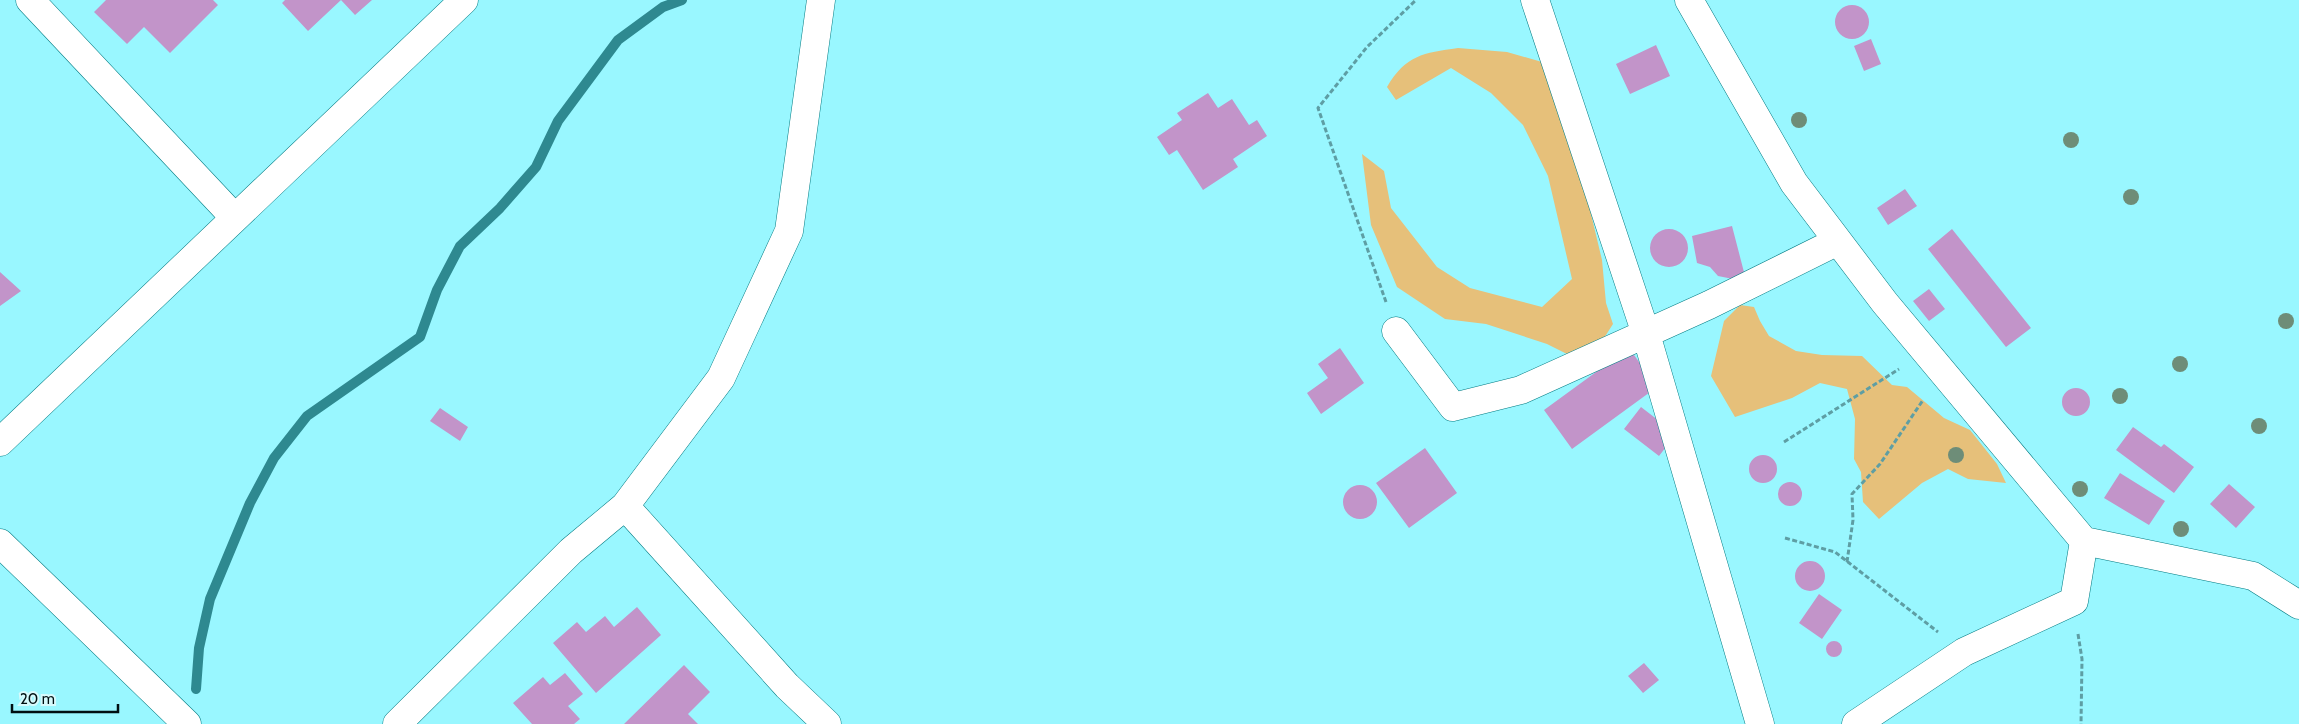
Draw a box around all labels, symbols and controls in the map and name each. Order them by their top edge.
scale bar [12,682,119,714]
text: 20 m [20,690,55,708]

